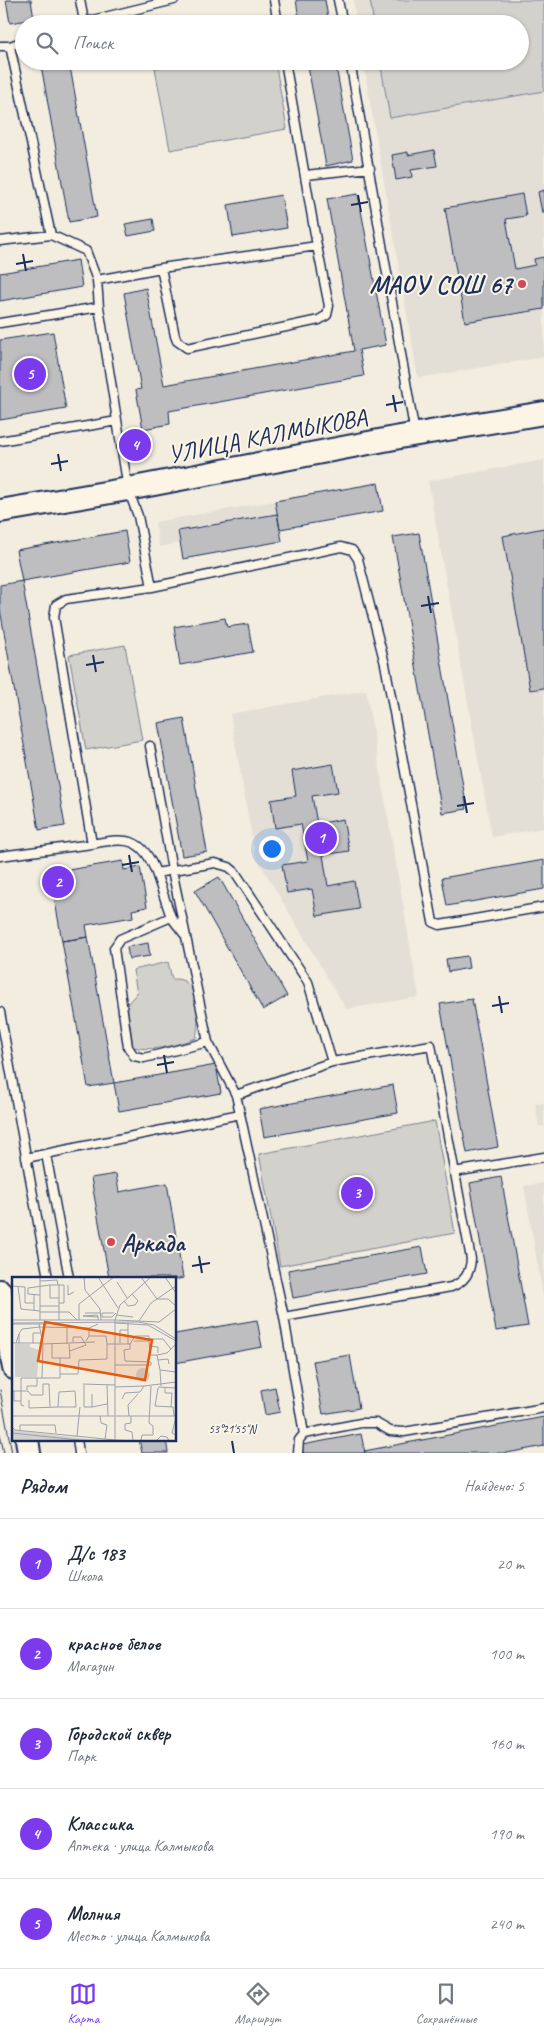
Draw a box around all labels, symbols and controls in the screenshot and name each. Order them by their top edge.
search box [15,15,529,70]
icon: search [33,29,61,57]
text: Поиск [73,31,113,55]
place label: МАОУ СОШ 67 [370,269,515,301]
marker: МАОУ СОШ 67 [516,278,528,290]
pin: 5 [14,355,46,393]
street label: УЛИЦА КАЛМЫКОВА [165,401,370,471]
pin: 4 [119,426,151,464]
pin: 1 [305,819,337,857]
your location [259,836,285,862]
pin: 2 [42,863,74,901]
pin: 3 [341,1174,373,1212]
place label: Аркада [121,1227,187,1259]
marker: Аркада [105,1236,117,1248]
inset map [12,1277,176,1440]
text: 53°21'55"N [208,1421,257,1437]
text: Рядом [20,1473,67,1499]
text: Найдено: 5 [464,1476,524,1496]
text: Д/с 183 [67,1542,125,1566]
text: 1 [32,1554,40,1574]
text: 20 m [497,1554,524,1574]
text: Школа [67,1566,102,1586]
text: красное белое [67,1632,160,1656]
text: 2 [32,1644,40,1664]
text: 100 m [490,1644,524,1664]
text: Магазин [67,1656,114,1676]
text: Городской сквер [67,1722,170,1746]
text: 3 [32,1734,40,1754]
text: 160 m [490,1734,524,1754]
text: Парк [67,1746,96,1766]
text: Классика [67,1812,133,1836]
text: 4 [32,1824,40,1844]
text: 190 m [490,1824,524,1844]
text: Аптека · улица Калмыкова [67,1836,213,1856]
text: Молния [67,1902,120,1926]
text: 5 [33,1914,39,1934]
text: 240 m [490,1914,524,1934]
text: Место · улица Калмыкова [67,1926,210,1946]
tab: Карта [67,1980,100,2027]
tab: Маршрут [234,1980,281,2027]
tab: Сохранённые [416,1980,476,2027]

